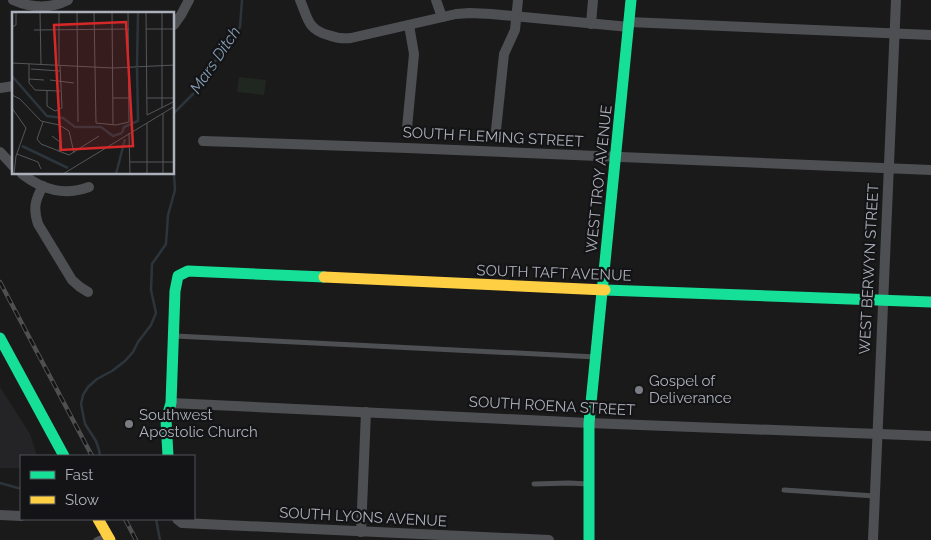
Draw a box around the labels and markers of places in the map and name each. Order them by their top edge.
place label: Gospel of Deliverance [649,372,732,407]
marker: Gospel of Deliverance [633,384,645,396]
place label: Southwest Apostolic Church [139,406,258,441]
marker: Southwest Apostolic Church [123,418,135,430]

